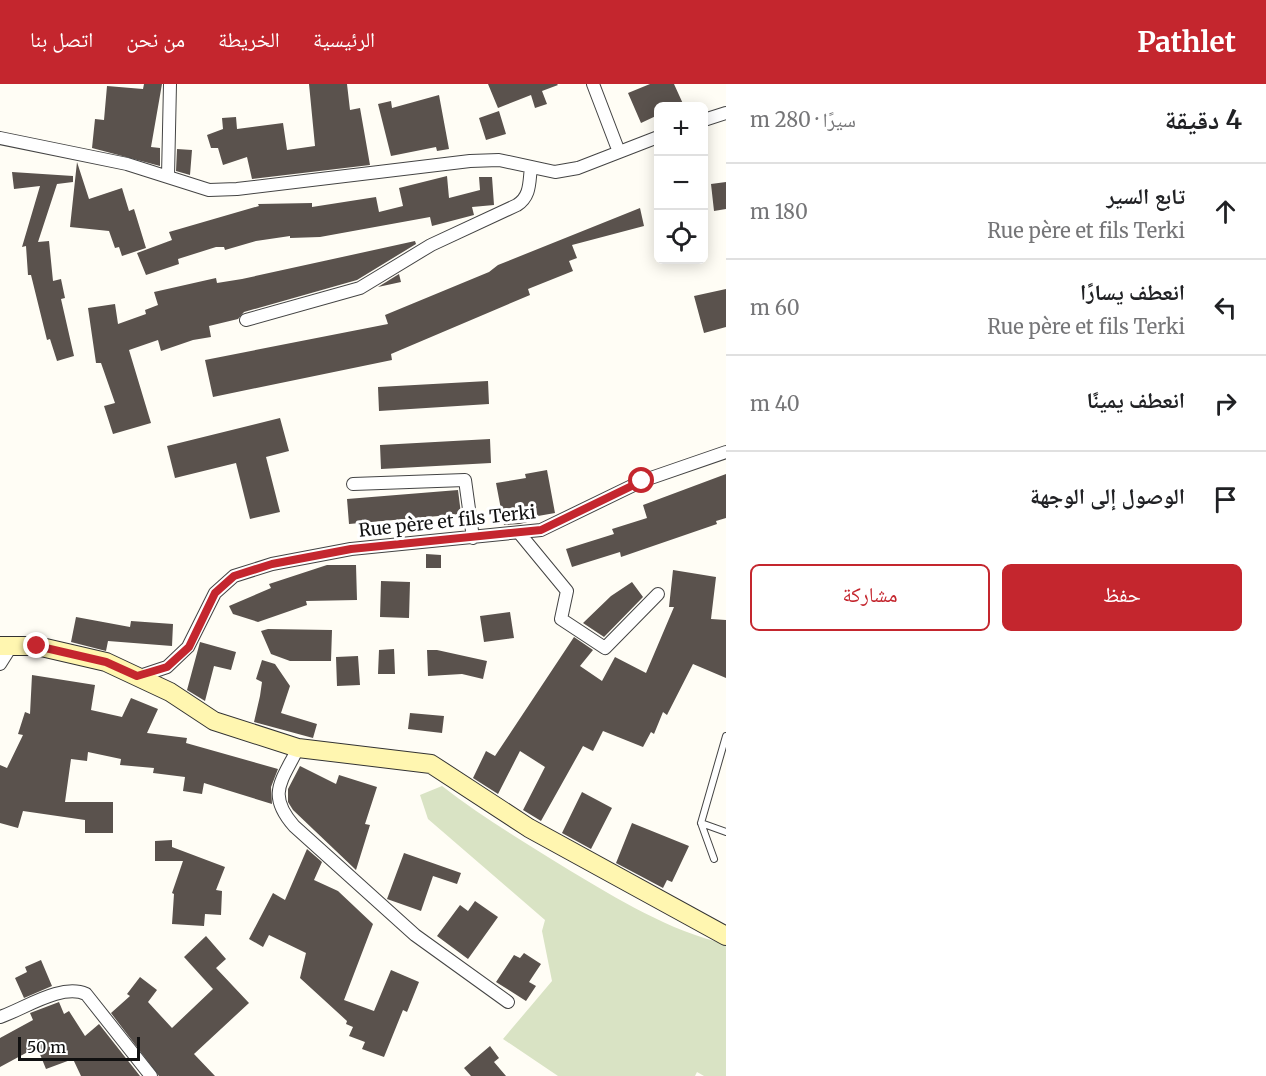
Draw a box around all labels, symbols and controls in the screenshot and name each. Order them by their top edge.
text: Pathlet [1137,24,1236,60]
text: اتصل بنا [30,26,93,53]
text: من نحن [126,26,185,53]
text: الخريطة [218,26,280,53]
text: الرئيسية [313,26,375,53]
map controls [654,102,708,264]
button: + [654,102,708,156]
text: 4 دقيقة [1165,103,1242,136]
text: سيرًا · 280 m [750,107,856,132]
button: − [654,156,708,210]
text: تابع السير [1106,182,1185,210]
icon: ahead [1209,195,1242,228]
text: 180 m [750,199,808,224]
button: locate [654,210,708,264]
text: Rue père et fils Terki [987,218,1185,243]
text: انعطف يسارًا [1080,278,1185,306]
icon: left [1209,291,1242,324]
text: 60 m [750,295,800,320]
text: Rue père et fils Terki [987,314,1185,339]
text: انعطف يمينًا [1086,386,1185,414]
icon: right [1209,387,1242,420]
text: 40 m [750,391,800,416]
route start [628,467,654,493]
text: الوصول إلى الوجهة [1030,482,1185,510]
icon: arrive [1209,483,1242,516]
street label: Rue père et fils Terki [357,500,537,542]
button: مشاركة [750,564,990,631]
button: حفظ [1002,564,1242,631]
route end [23,632,49,658]
scale bar [18,1034,140,1062]
text: 50 m [27,1037,66,1057]

